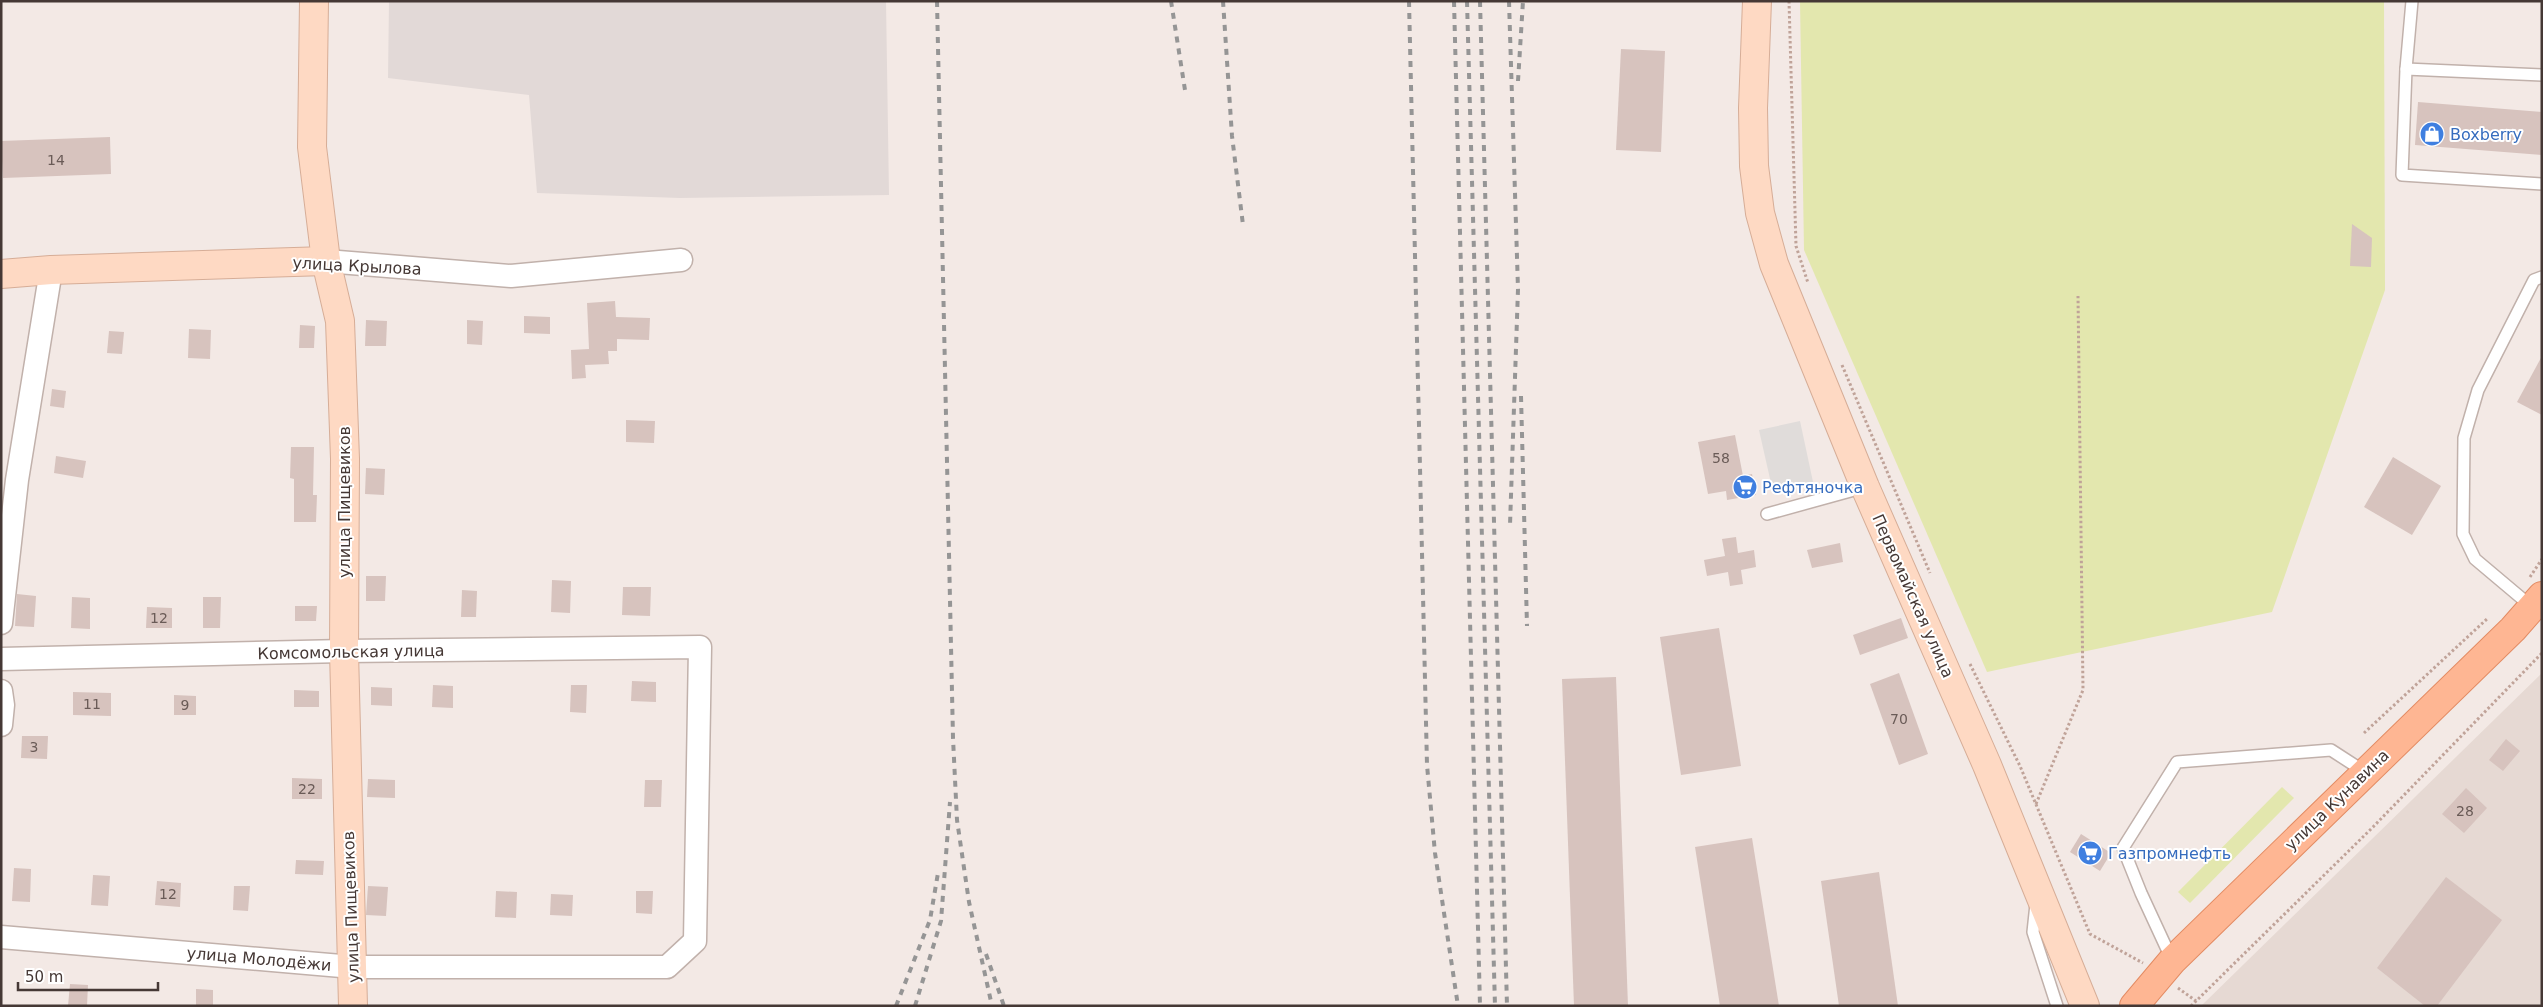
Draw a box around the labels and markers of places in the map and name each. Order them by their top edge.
shop icon: Boxberry [2419,121,2445,147]
place label: Boxberry [2450,125,2522,144]
supermarket icon: Рефтяночка [1732,474,1758,500]
place label: Рефтяночка [1762,478,1863,497]
supermarket icon: Газпромнефть [2077,840,2103,866]
place label: Газпромнефть [2108,844,2231,863]

